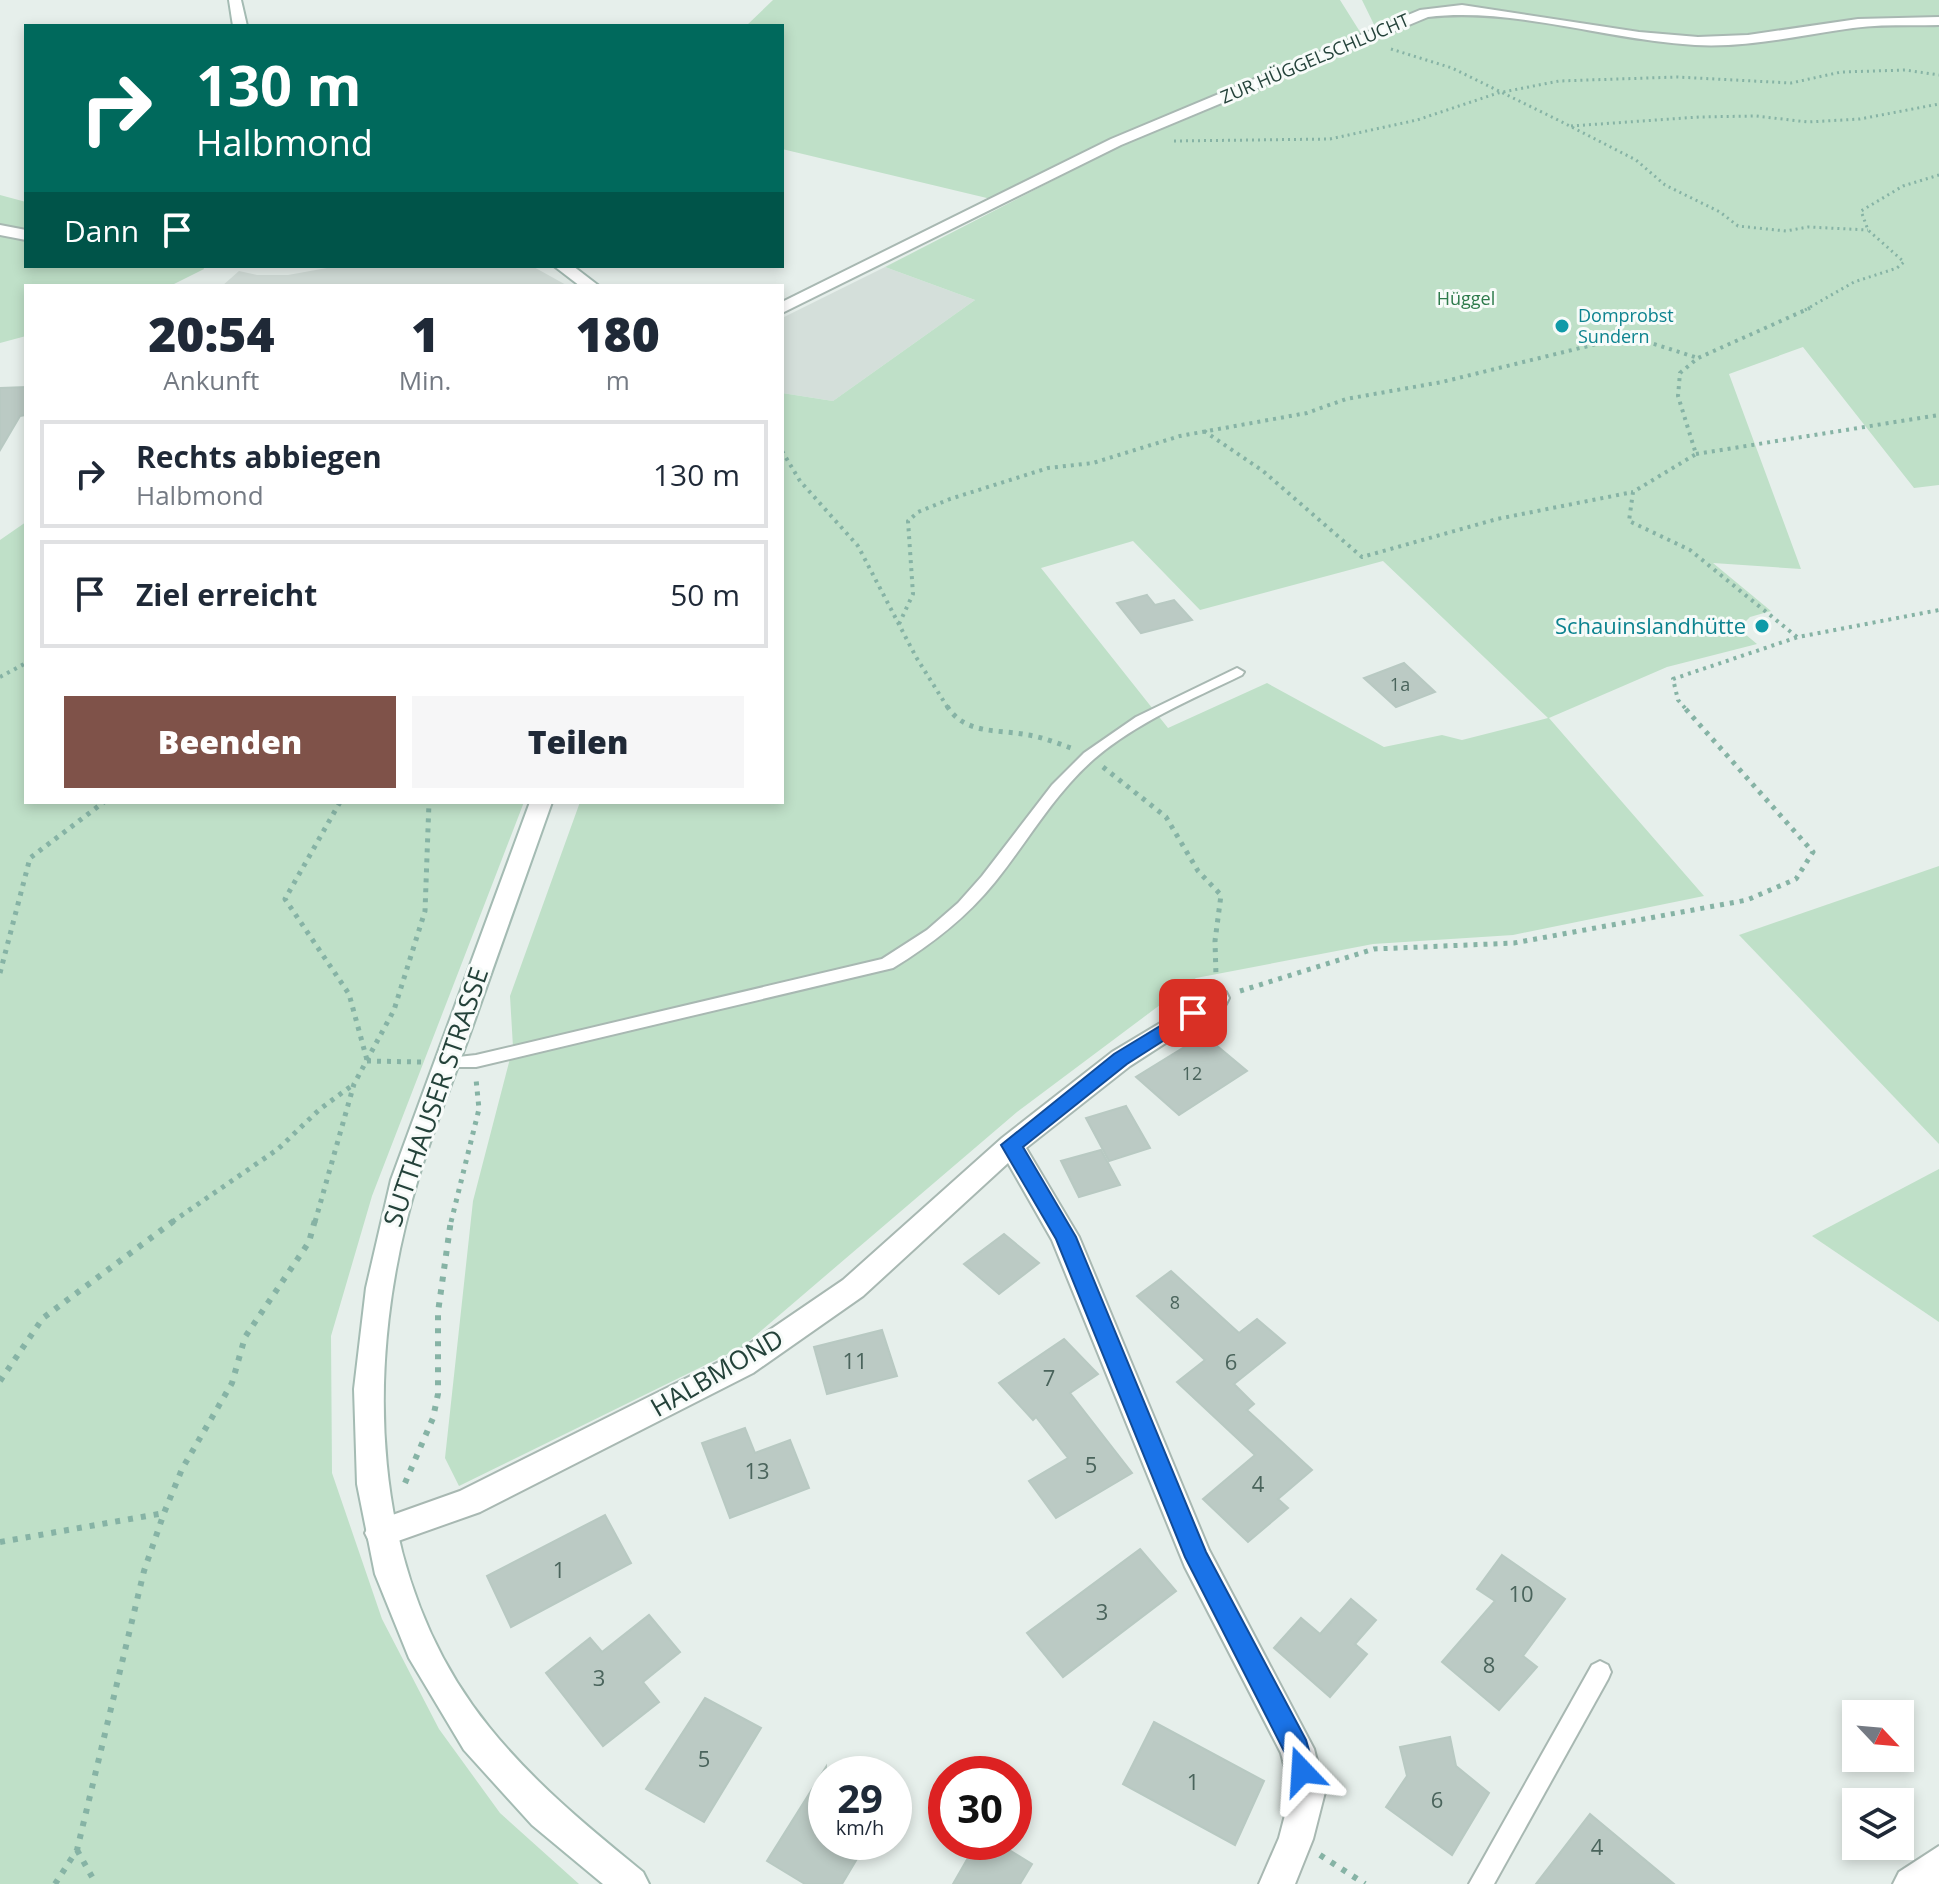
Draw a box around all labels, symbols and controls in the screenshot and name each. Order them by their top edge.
street label: ZUR HÜGGELSCHLUCHT [1217,7,1413,109]
text: 130 m [196,46,362,122]
icon: right [64,56,168,160]
text: Halbmond [196,118,373,167]
icon: arrive [155,208,199,252]
text: Dann [64,210,139,251]
park label: Hüggel [1437,286,1495,310]
text: 20:54 [148,301,275,366]
text: 1 [411,301,439,366]
text: 180 [575,301,660,366]
place label: Domprobst Sundern [1578,303,1674,348]
marker: Domprobst Sundern [1553,317,1571,335]
text: Ankunft [163,362,259,398]
text: Min. [399,362,451,398]
text: m [606,362,630,398]
text: Rechts abbiegen [136,436,382,477]
icon: right [68,452,112,496]
text: 130 m [653,454,740,495]
text: Halbmond [136,477,264,513]
icon: arrive [68,572,112,616]
text: Ziel erreicht [136,574,317,615]
text: 50 m [670,574,740,615]
place label: Schauinslandhütte [1555,610,1746,640]
marker: Schauinslandhütte [1753,617,1771,635]
house number: 1a [1390,672,1410,696]
button: Beenden [64,696,396,788]
button: Teilen [412,696,744,788]
street label: SUTTHAUSER STRASSE [374,962,496,1231]
pin [1159,979,1227,1047]
icon: arrive [1171,991,1215,1035]
house number: 12 [1182,1061,1202,1085]
house number: 8 [1170,1290,1180,1314]
street label: HALBMOND [643,1320,790,1425]
house number: 11 [842,1345,868,1375]
house number: 6 [1225,1346,1237,1376]
house number: 7 [1043,1362,1055,1392]
house number: 5 [1085,1449,1097,1479]
house number: 13 [744,1455,770,1485]
house number: 4 [1252,1468,1265,1498]
house number: 1 [553,1554,565,1584]
house number: 10 [1508,1578,1534,1608]
house number: 3 [1096,1596,1108,1626]
house number: 8 [1483,1649,1495,1679]
house number: 3 [593,1662,605,1692]
north arrow [1842,1700,1914,1772]
map controls [1842,1700,1914,1860]
position arrow [1260,1729,1344,1813]
house number: 5 [698,1743,710,1773]
speed limit sign: 30 [928,1756,1032,1860]
house number: 1 [1187,1766,1199,1796]
text: 29 [837,1770,883,1825]
house number: 6 [1431,1784,1443,1814]
button: layers [1842,1788,1914,1860]
text: km/h [836,1814,884,1841]
house number: 4 [1591,1831,1604,1861]

